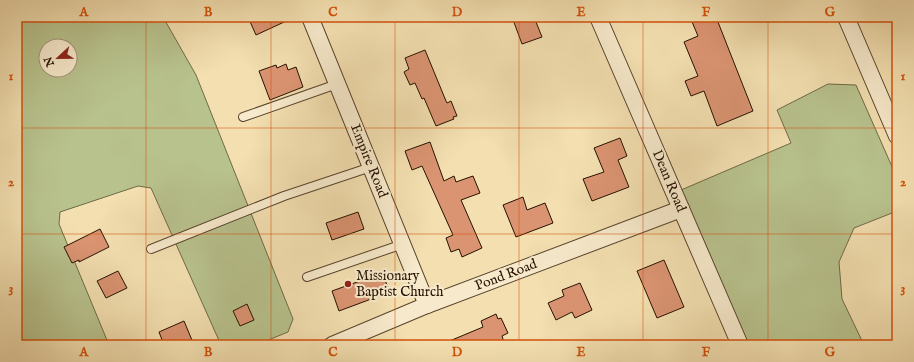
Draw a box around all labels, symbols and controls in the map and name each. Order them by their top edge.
text: A [79,4,90,21]
text: B [204,4,213,21]
text: C [328,4,338,21]
text: D [452,4,463,21]
text: E [576,4,586,21]
text: F [702,4,711,21]
text: G [825,4,836,21]
north arrow [38,38,78,78]
text: N [41,54,58,69]
text: 1 [9,68,14,85]
text: 1 [901,68,906,85]
street label: Empire Road [346,121,392,201]
street label: Dean Road [648,147,690,215]
text: 2 [8,174,14,191]
text: 2 [900,174,906,191]
street label: Pond Road [472,255,540,295]
place label: Missionary Baptist Church [356,267,444,301]
marker: Missionary Baptist Church [343,279,353,289]
text: 3 [9,280,14,297]
text: 3 [901,280,906,297]
text: A [79,344,90,361]
text: B [204,344,213,361]
text: C [328,344,338,361]
text: D [452,344,463,361]
text: E [576,344,586,361]
text: F [702,344,711,361]
text: G [825,344,836,361]

